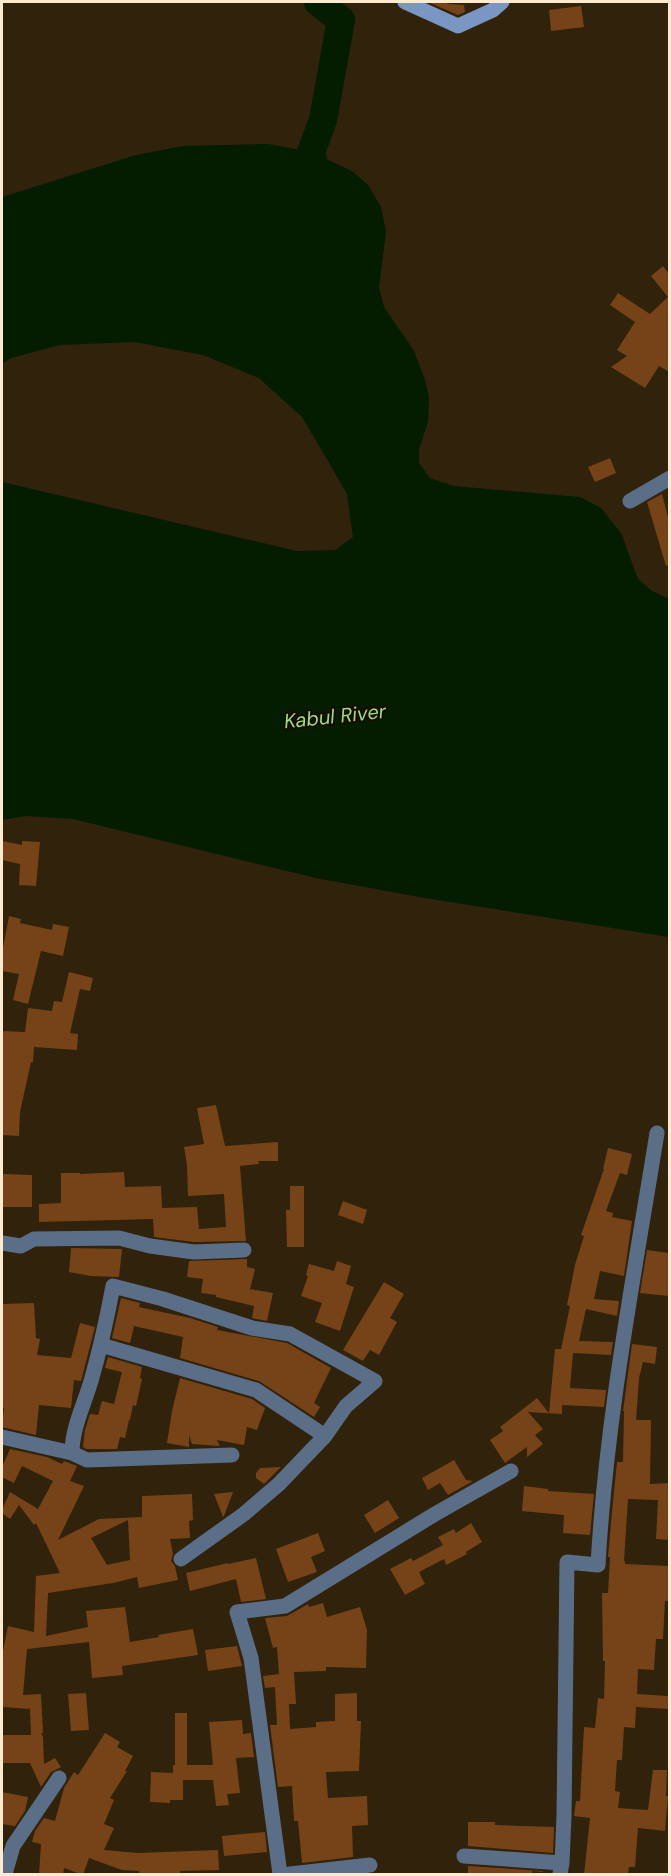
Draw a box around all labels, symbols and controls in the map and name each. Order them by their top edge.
water label: Kabul River [283,698,388,734]

